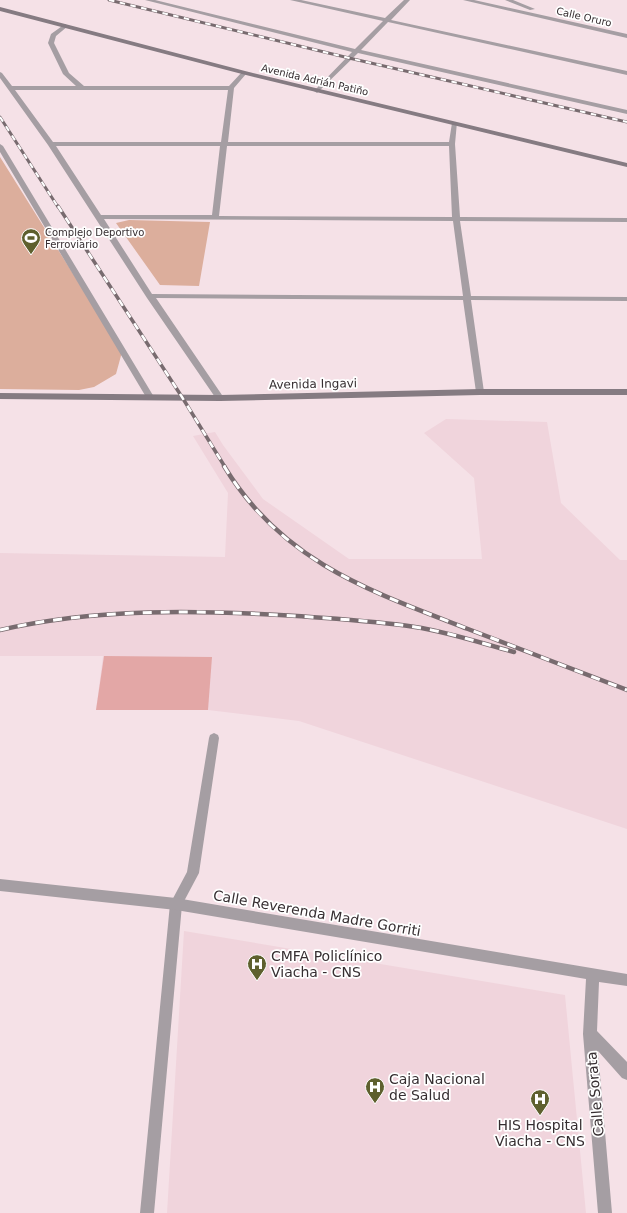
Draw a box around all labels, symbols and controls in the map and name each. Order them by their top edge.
street label: Calle Oruro [555,5,613,29]
street label: Avenida Adrián Patiño [260,62,370,98]
sports icon: Complejo Deportivo Ferroviario [20,227,42,255]
place label: Complejo Deportivo Ferroviario [45,227,144,250]
street label: Avenida Ingavi [269,376,357,392]
street label: Calle Reverenda Madre Gorriti [212,887,422,939]
place label: CMFA Policlínico Viacha - CNS [271,948,382,980]
hospital icon: CMFA Policlínico Viacha - CNS [246,953,268,981]
street label: Calle Sorata [583,1051,607,1137]
place label: Caja Nacional de Salud [389,1071,485,1103]
hospital icon: Caja Nacional de Salud [364,1076,386,1104]
hospital icon: HIS Hospital Viacha - CNS [529,1088,551,1116]
place label: HIS Hospital Viacha - CNS [495,1117,585,1149]

